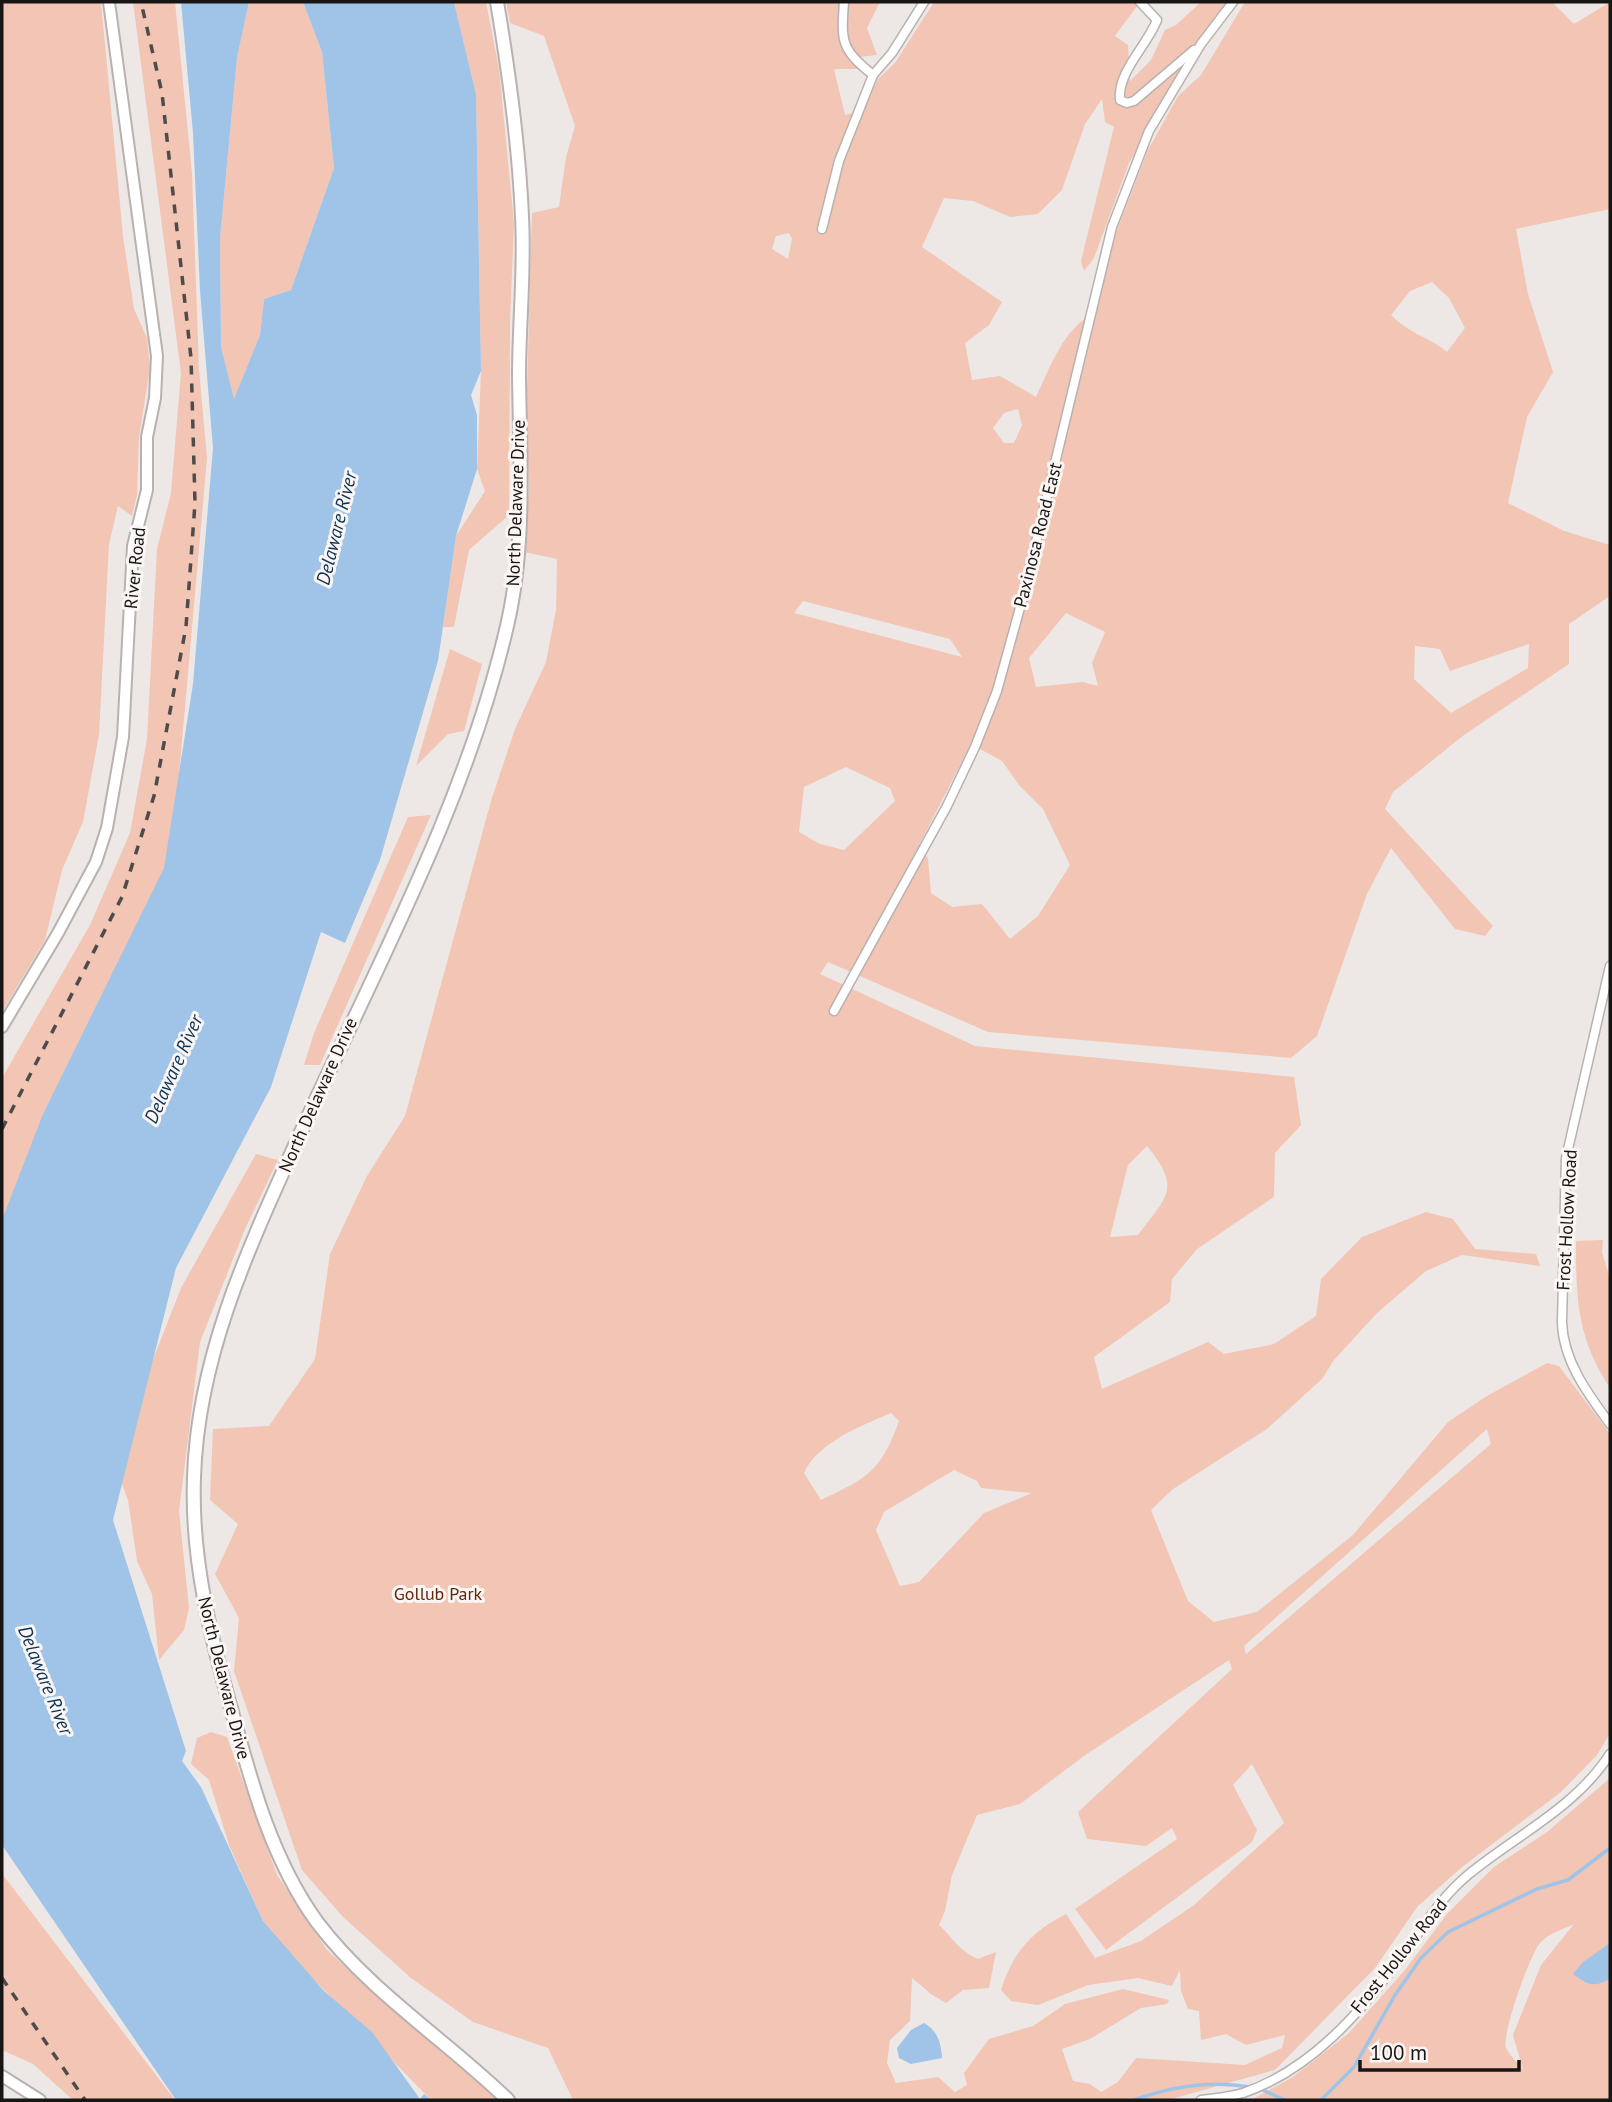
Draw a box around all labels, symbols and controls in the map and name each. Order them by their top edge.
street label: North Delaware Drive [501,419,530,587]
street label: Paxinosa Road East [1008,460,1067,610]
water label: Delaware River [310,467,362,587]
street label: River Road [119,526,150,610]
water label: Delaware River [138,1010,208,1127]
street label: North Delaware Drive [273,1014,362,1176]
street label: Frost Hollow Road [1551,1149,1582,1291]
park label: Gollub Park [394,1582,483,1605]
street label: North Delaware Drive [193,1594,256,1762]
water label: Delaware River [13,1622,80,1740]
street label: Frost Hollow Road [1345,1894,1452,2018]
scale bar [1360,2028,1519,2072]
text: 100 m [1370,2039,1427,2066]

